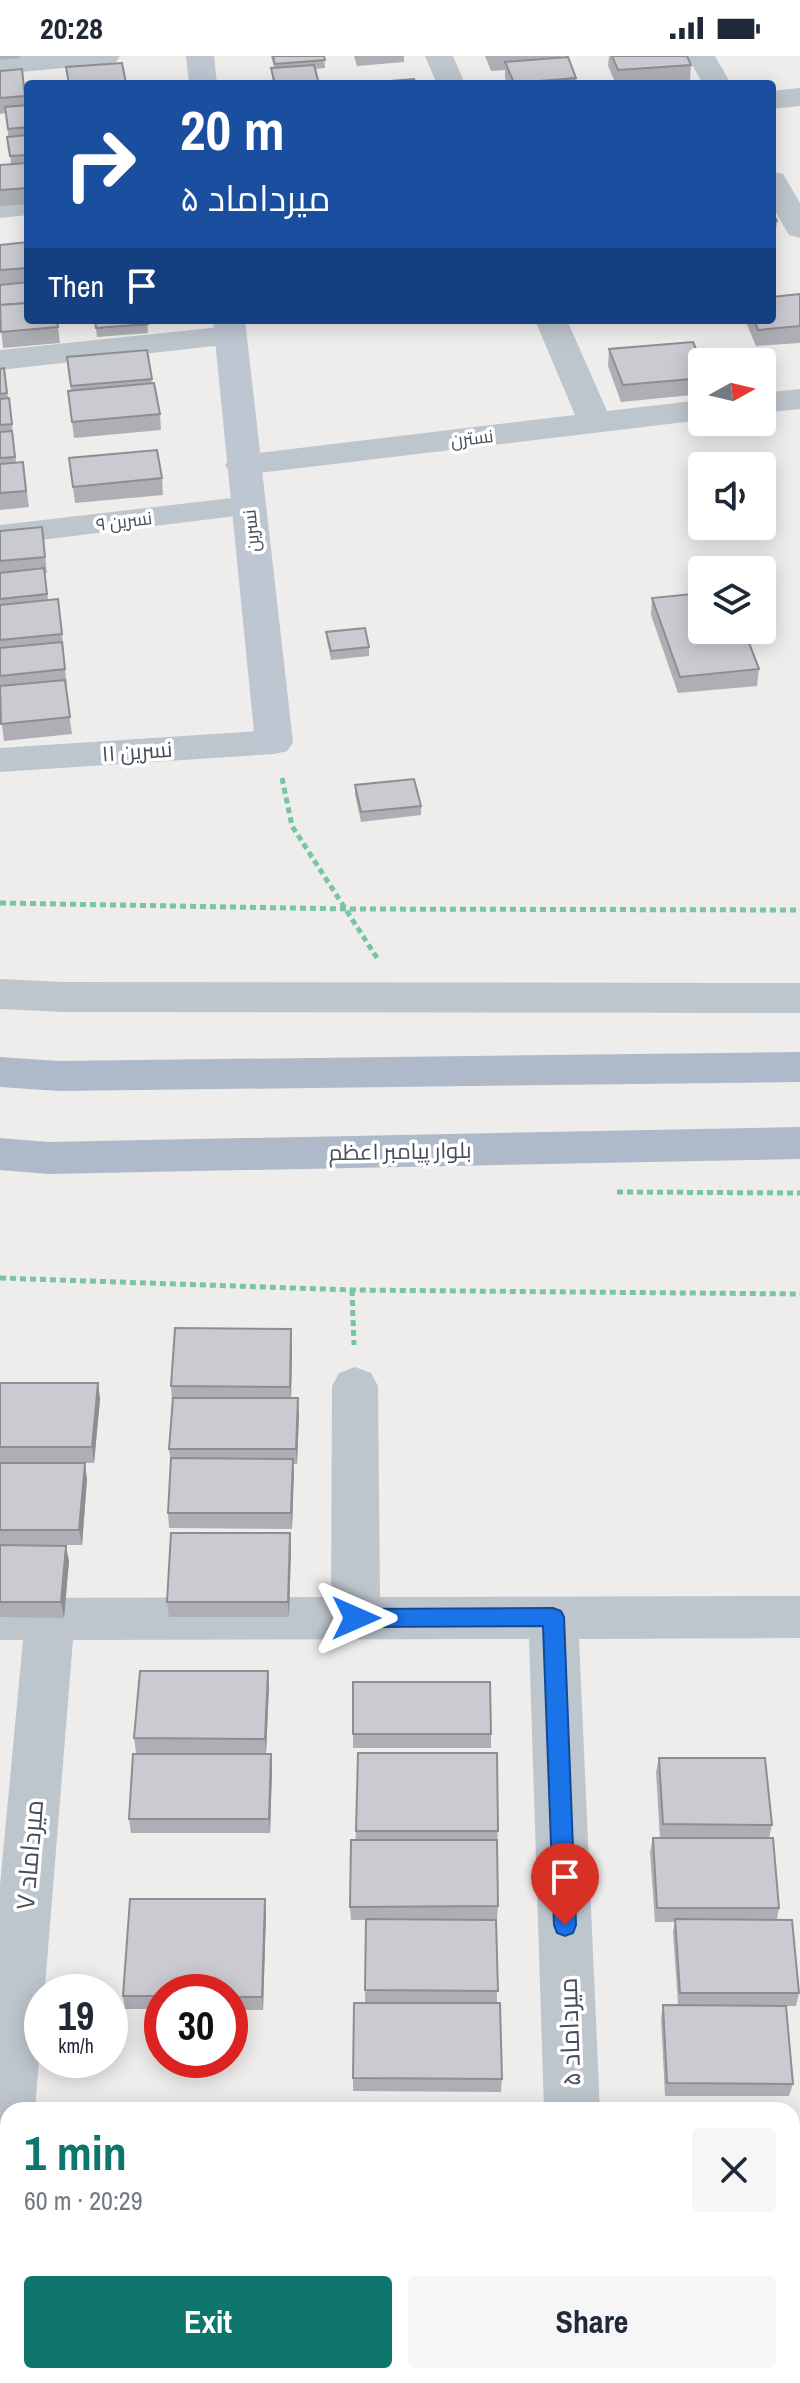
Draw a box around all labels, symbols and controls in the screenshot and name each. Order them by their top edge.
text: 20:28 [40,8,103,48]
text: 20 m [180,92,285,167]
icon: right [48,112,152,216]
text: میرداماد ۵ [180,174,331,222]
icon: arrive [120,264,164,308]
text: Then [48,266,104,306]
north arrow [688,348,776,436]
map controls [688,348,776,644]
street label: نسترن [449,423,495,453]
button: sound [688,452,776,540]
street label: نسرین ۹ [95,505,153,537]
street label: نسرین [236,508,266,554]
button: layers [688,556,776,644]
street label: نسرین ۱۱ [101,734,173,768]
street label: بلوار پیامبر اعظم [328,1135,472,1168]
position arrow [314,1576,398,1660]
street label: میرداماد ۷ [7,1798,51,1912]
pin [531,1843,599,1925]
icon: arrive [543,1855,587,1899]
speed limit sign: 30 [144,1974,248,2078]
street label: میرداماد ۵ [550,1977,588,2087]
text: 19 [58,1989,94,2042]
text: km/h [58,2032,94,2059]
text: 1 min [24,2120,127,2185]
button: close [692,2128,776,2212]
text: 60 m · 20:29 [24,2183,143,2218]
button: Exit [24,2276,392,2368]
button: Share [408,2276,776,2368]

